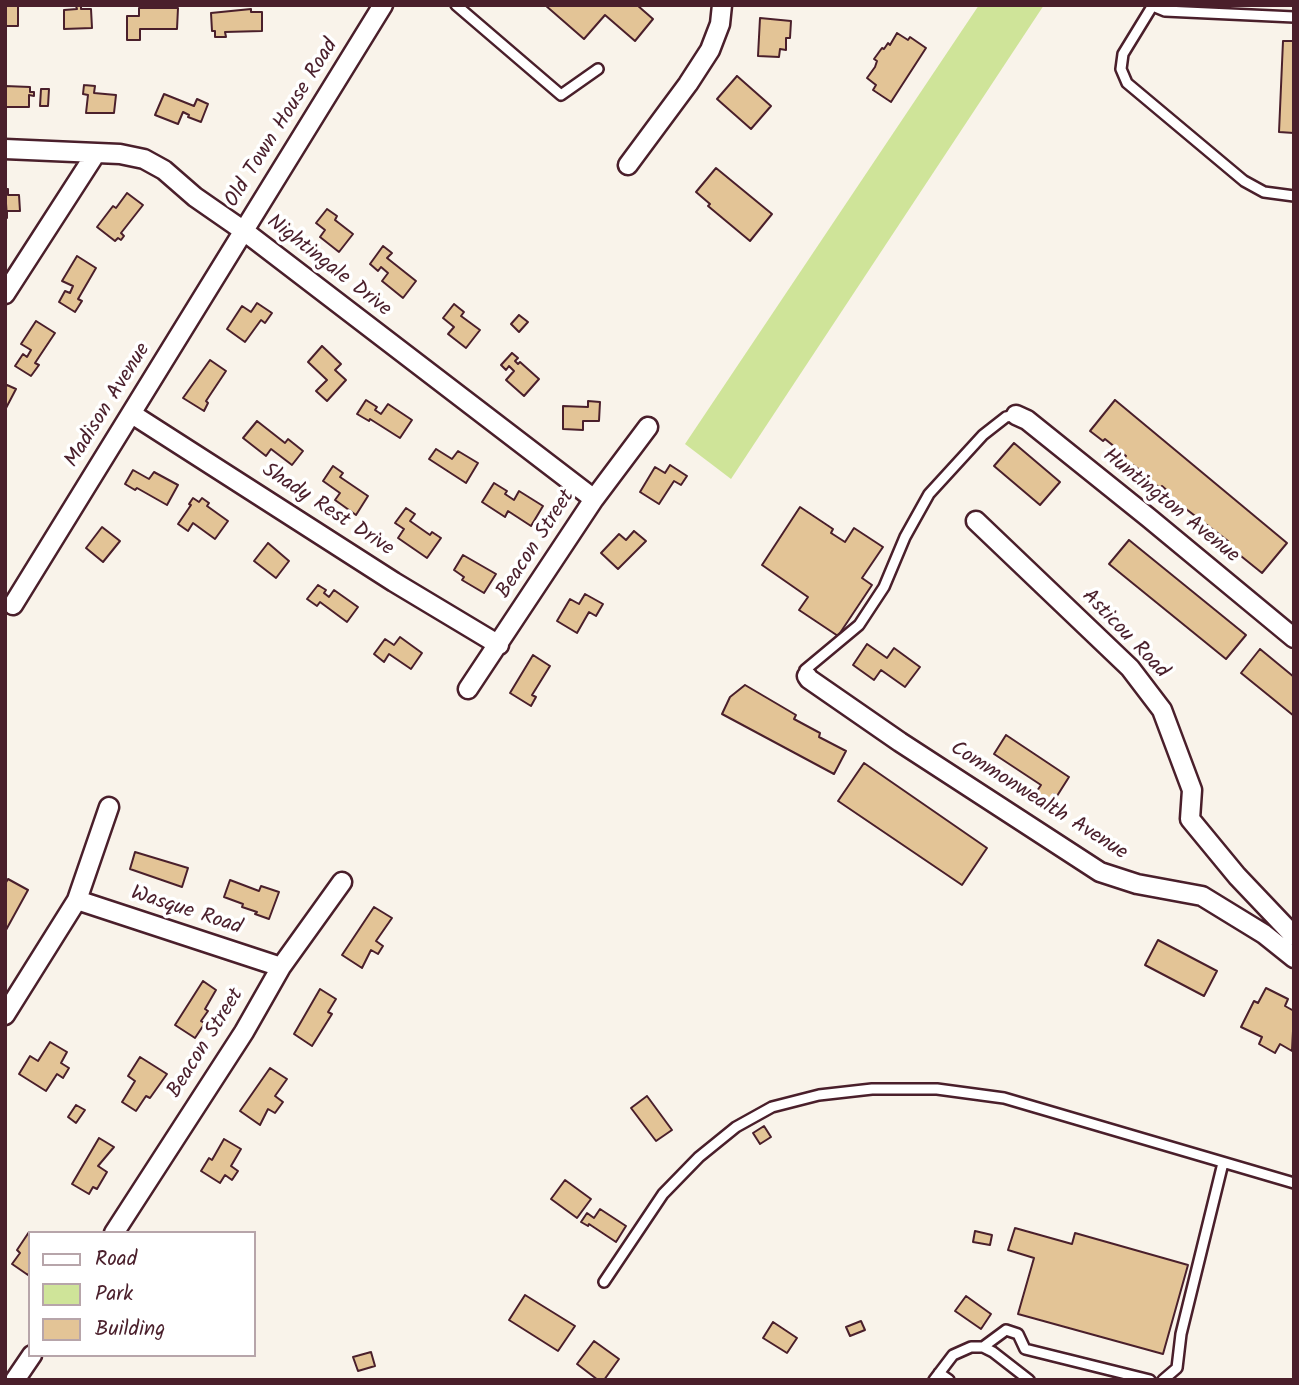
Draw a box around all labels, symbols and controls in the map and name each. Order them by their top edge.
street label: Old Town House Road [221,35,345,213]
street label: Nightingale Drive [261,210,395,324]
street label: Madison Avenue [61,339,157,473]
street label: Huntington Avenue [1097,444,1243,570]
street label: Shady Rest Drive [256,459,398,563]
street label: Beacon Street [493,486,581,604]
street label: Asticou Road [1075,585,1173,685]
street label: Commonwealth Avenue [945,737,1131,867]
street label: Wasque Road [127,882,245,942]
street label: Beacon Street [163,985,251,1103]
legend [28,1231,256,1357]
text: Road [95,1243,137,1276]
text: Park [95,1278,133,1311]
text: Building [95,1313,165,1346]

